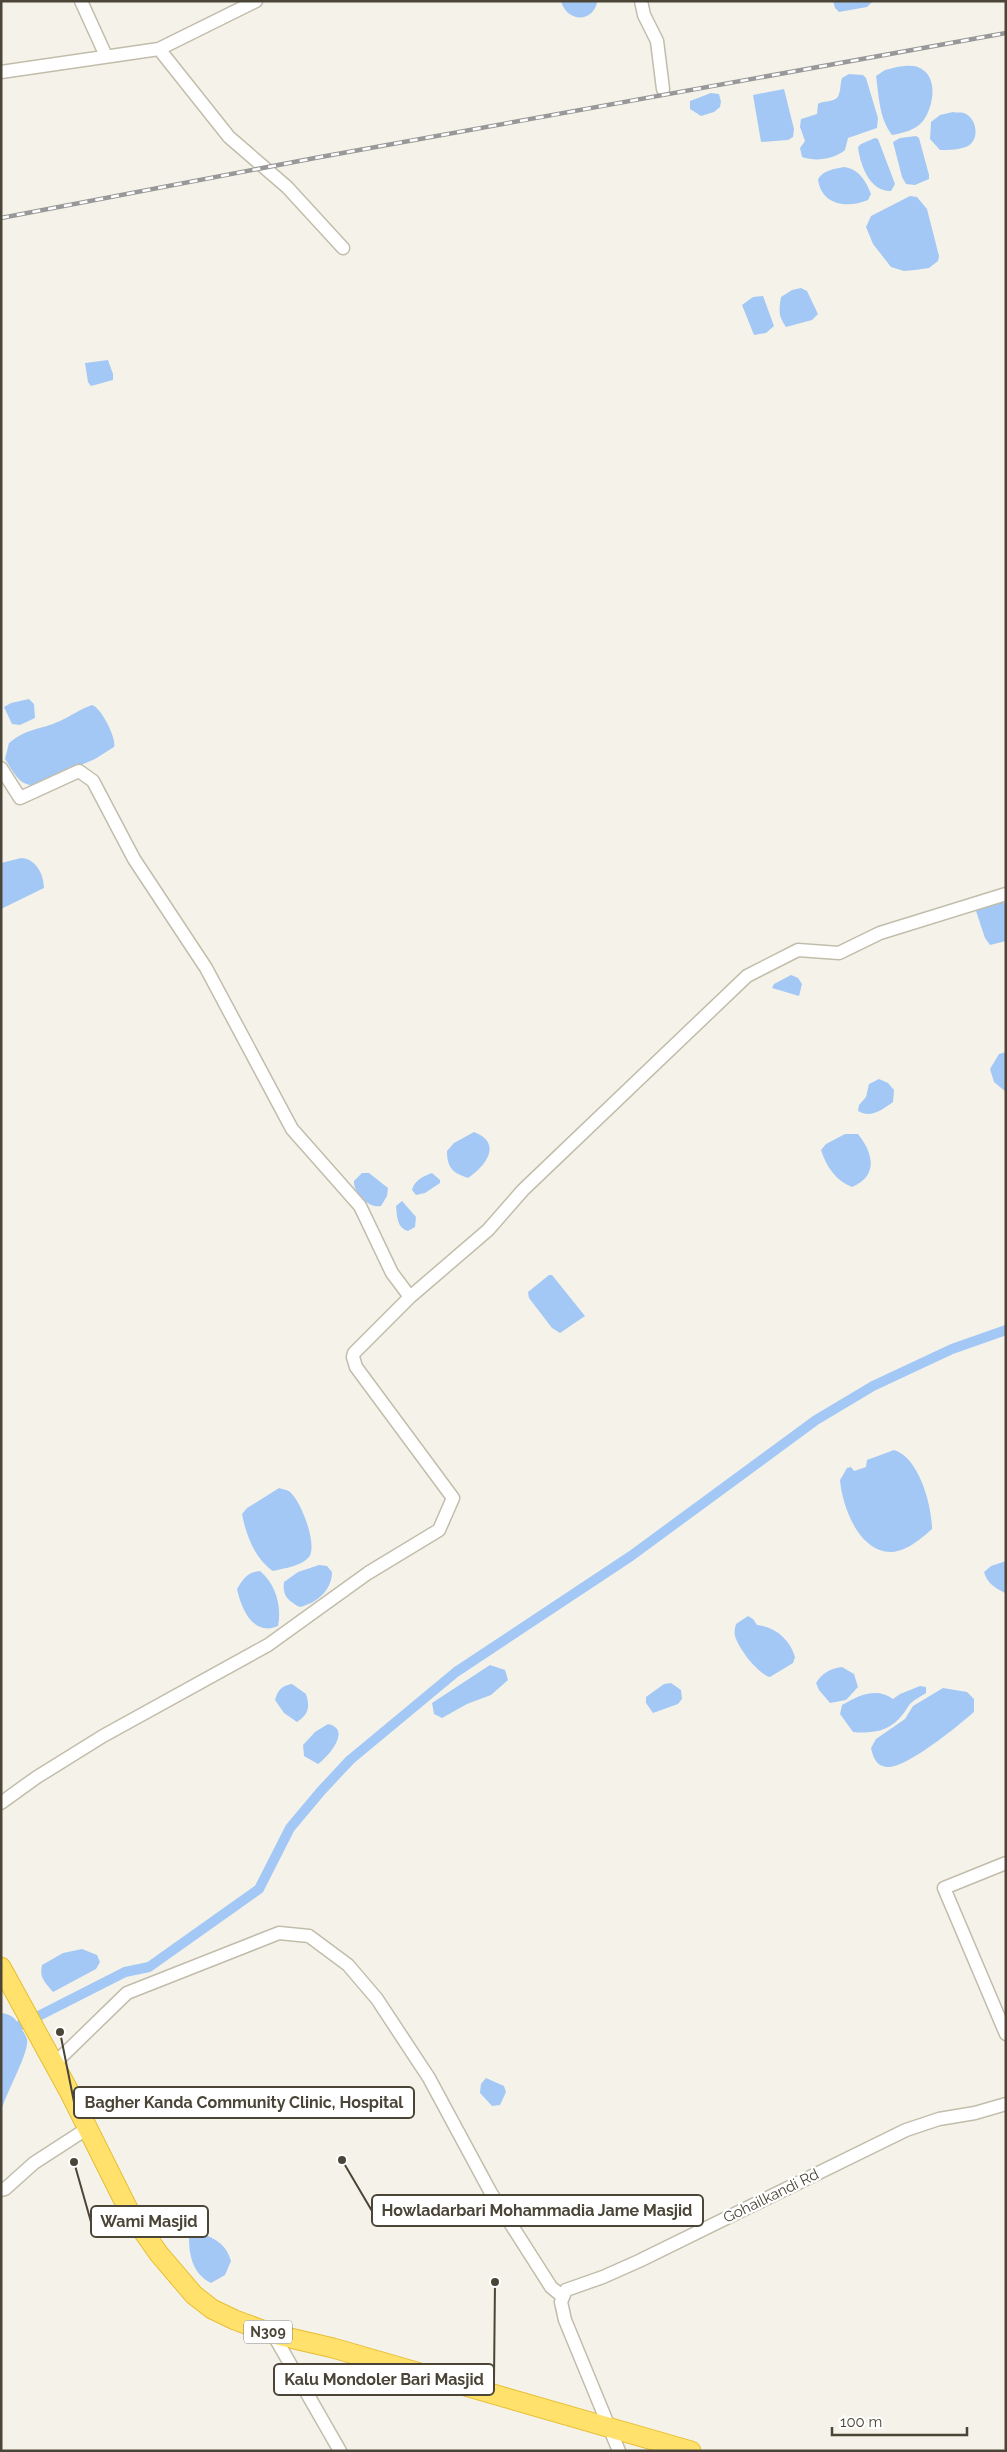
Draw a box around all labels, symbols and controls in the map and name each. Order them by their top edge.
callout: Bagher Kanda Community Clinic, Hospital [74,2087,414,2118]
text: Bagher Kanda Community Clinic, Hospital [85,2093,404,2112]
street label: Gohailkandi Rd [720,2165,822,2227]
callout: Howladarbari Mohammadia Jame Masjid [372,2195,703,2226]
text: Howladarbari Mohammadia Jame Masjid [382,2201,692,2220]
callout: Wami Masjid [91,2206,208,2237]
text: Wami Masjid [100,2212,198,2231]
road number: N309 [244,2320,292,2344]
callout: Kalu Mondoler Bari Masjid [274,2364,494,2395]
text: Kalu Mondoler Bari Masjid [284,2370,484,2389]
scale bar [832,2404,967,2436]
text: 100 m [840,2413,882,2431]

